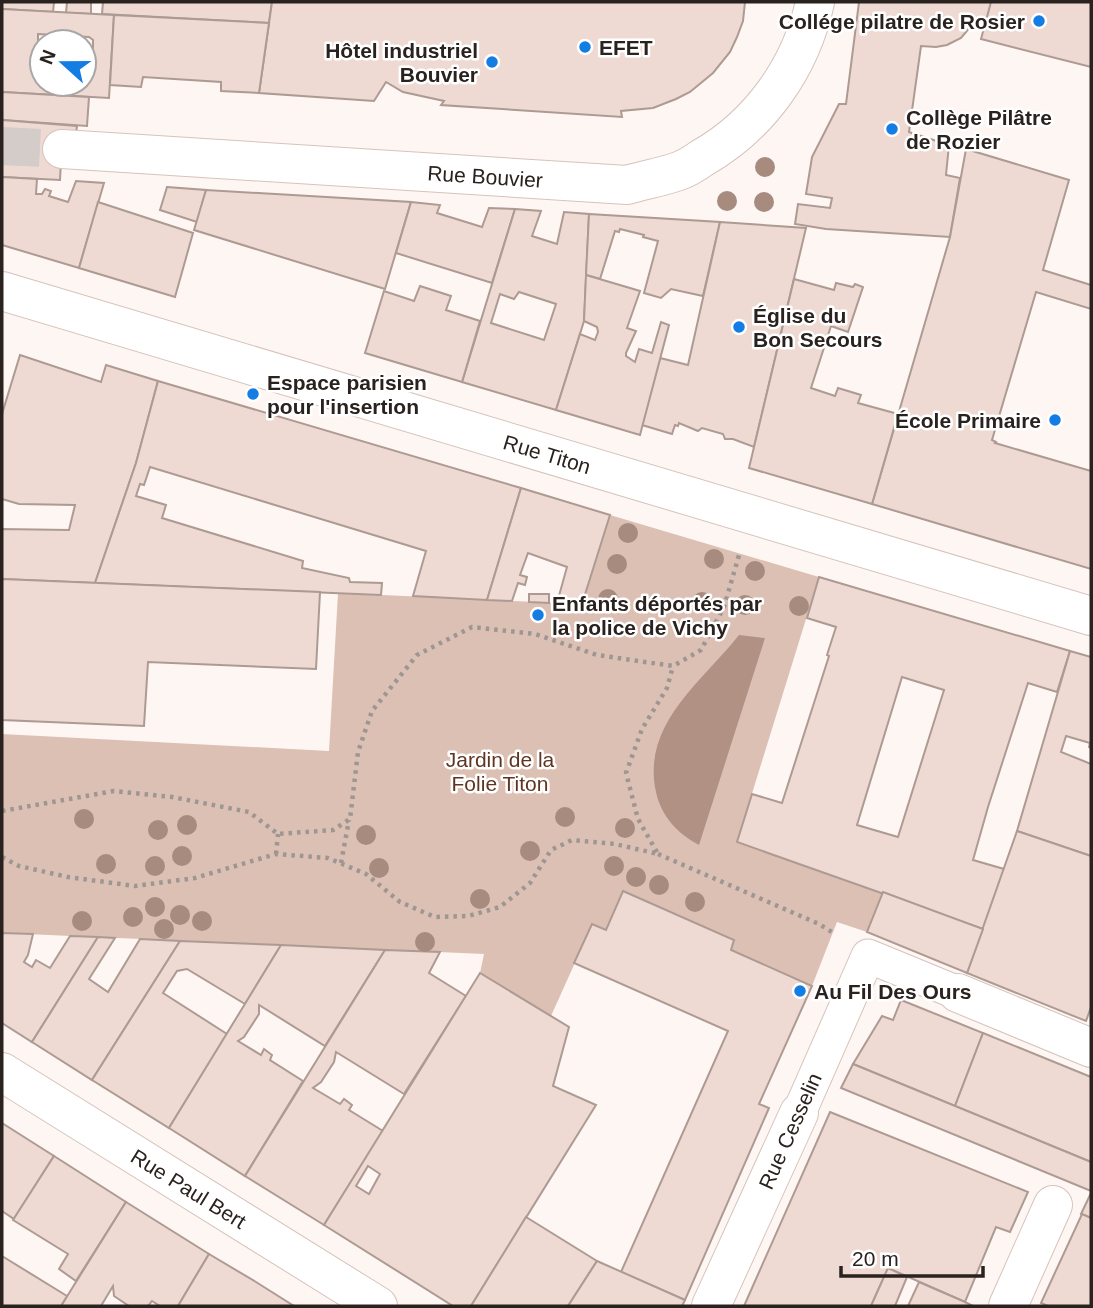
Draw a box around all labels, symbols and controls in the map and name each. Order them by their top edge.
place label: Collége pilatre de Rosier [779,10,1025,33]
marker: Collége pilatre de Rosier [1031,13,1047,29]
north arrow [28,28,98,98]
place label: EFET [599,36,653,59]
place label: Hôtel industriel Bouvier [325,39,478,86]
marker: EFET [577,39,593,55]
text: N [35,47,60,67]
marker: Hôtel industriel Bouvier [484,54,500,70]
place label: Collège Pilâtre de Rozier [906,106,1052,153]
marker: Collège Pilâtre de Rozier [884,121,900,137]
street label: Rue Bouvier [427,161,544,191]
place label: Église du Bon Secours [753,304,883,351]
marker: Église du Bon Secours [731,319,747,335]
place label: Espace parisien pour l'insertion [267,371,427,418]
marker: Espace parisien pour l'insertion [245,386,261,402]
place label: École Primaire [895,409,1041,432]
marker: École Primaire [1047,412,1063,428]
street label: Rue Titon [501,430,594,478]
place label: Enfants déportés par la police de Vichy [552,592,762,639]
marker: Enfants déportés par la police de Vichy [530,607,546,623]
park label: Jardin de la Folie Titon [446,748,555,795]
place label: Au Fil Des Ours [814,980,972,1003]
marker: Au Fil Des Ours [792,983,808,999]
street label: Rue Cesselin [754,1069,826,1193]
street label: Rue Paul Bert [127,1144,251,1233]
scale bar [841,1234,983,1278]
text: 20 m [852,1247,899,1270]

